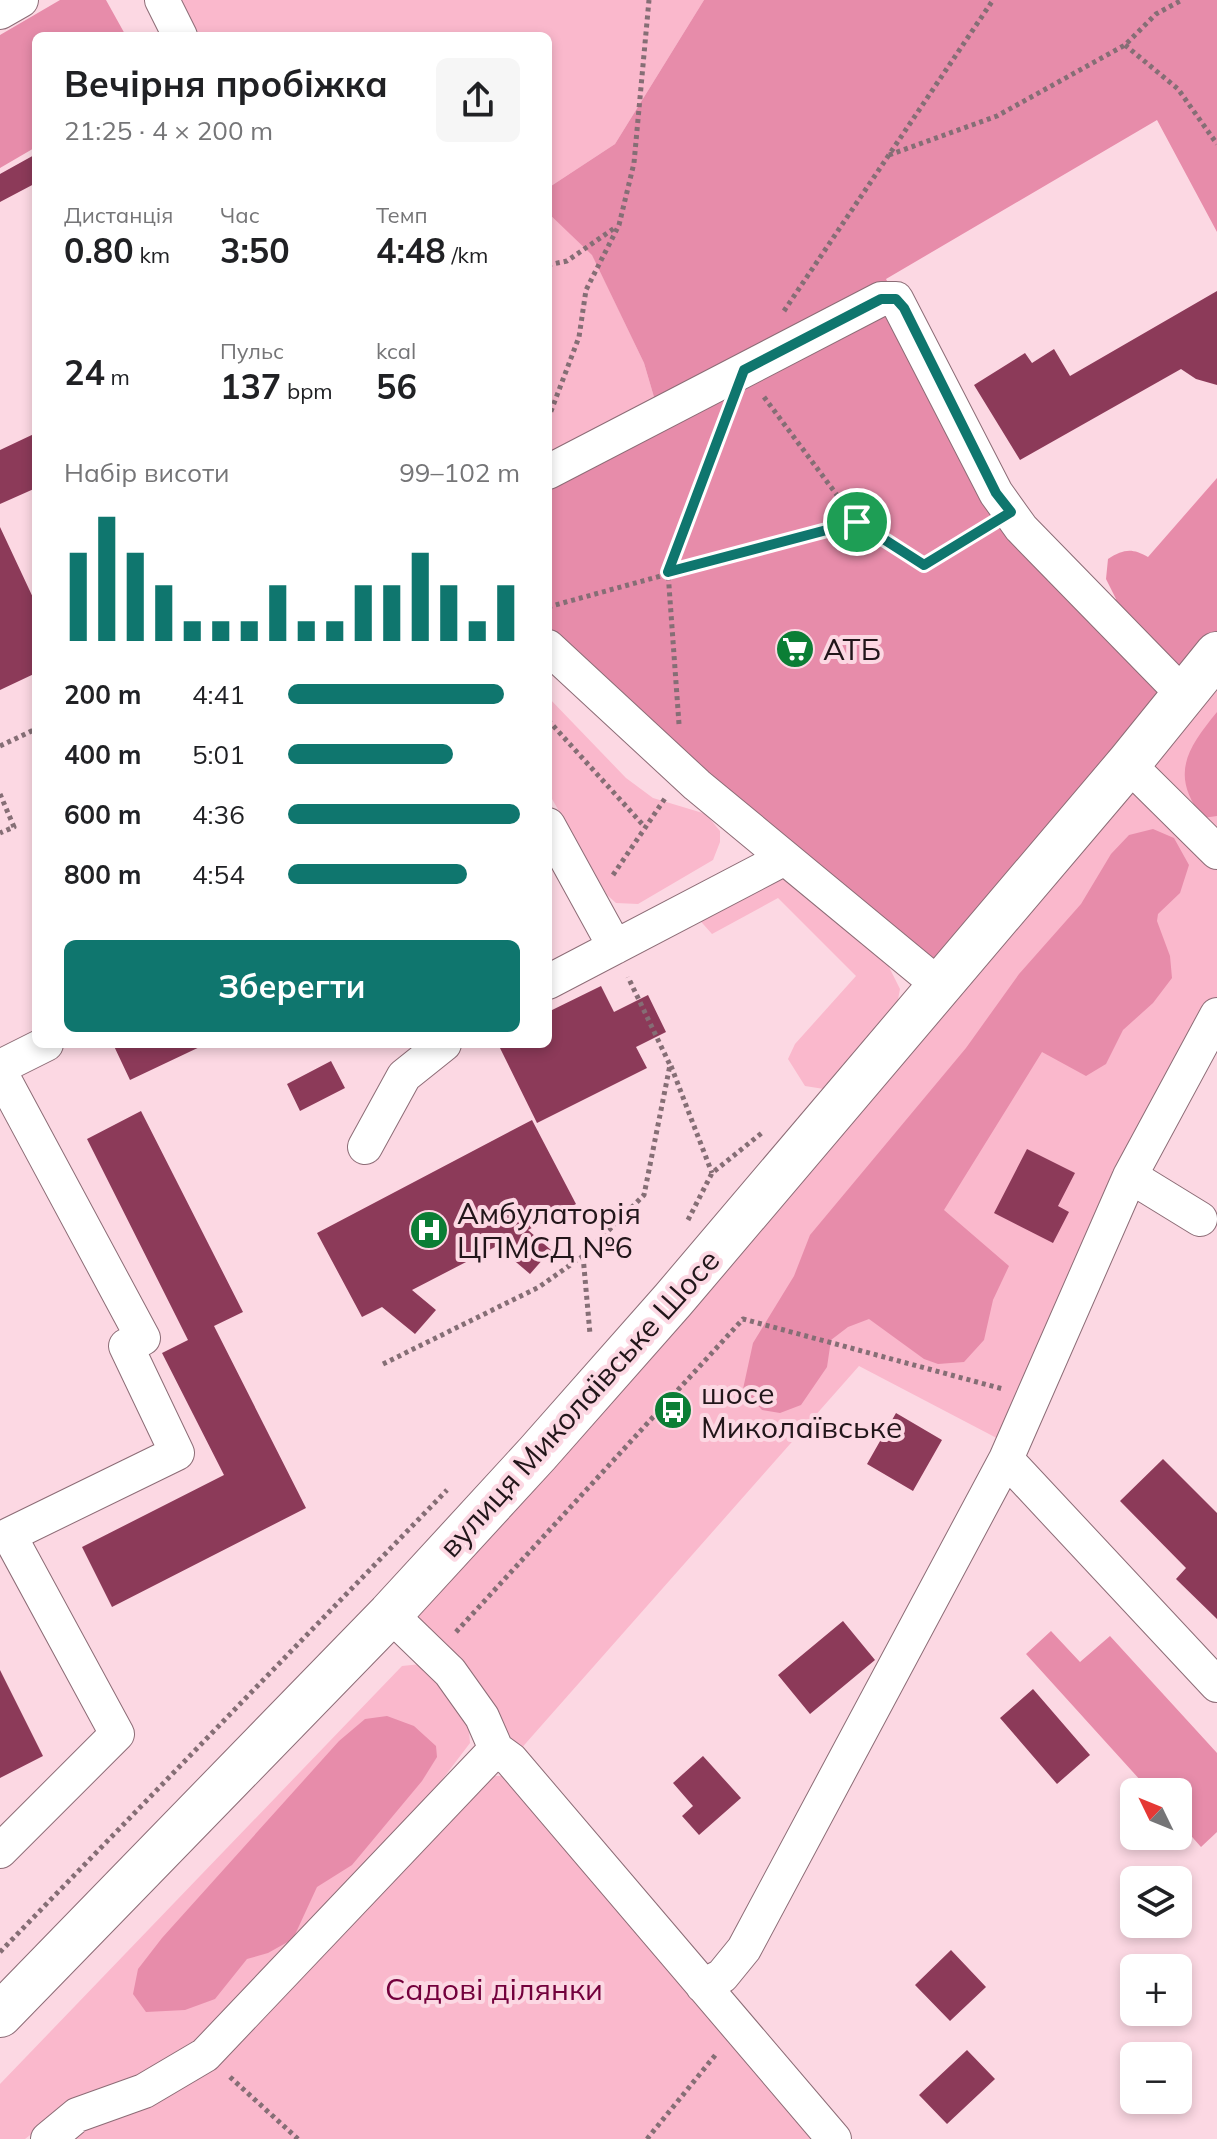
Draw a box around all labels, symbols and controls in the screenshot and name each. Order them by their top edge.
button: share [436,58,520,142]
text: Вечірня пробіжка [64,61,388,106]
text: 21:25 · 4 × 200 m [64,114,273,147]
text: Дистанція [64,201,173,229]
text: Час [220,201,260,229]
text: Темп [376,201,428,229]
text: 0.80 [64,229,134,272]
text: 3:50 [220,229,290,272]
text: 4:48 [376,229,446,272]
text: km [134,241,170,269]
text: /km [446,241,488,269]
text: Пульс [220,337,284,365]
text: kcal [376,337,416,365]
text: 24 [64,351,105,394]
text: m [105,363,130,391]
text: 137 [220,365,281,408]
text: 56 [376,365,417,408]
text: bpm [281,377,333,405]
text: Набір висоти [64,456,230,489]
text: 99–102 m [399,456,520,489]
pin [823,488,891,556]
icon: arrive [835,500,879,544]
supermarket icon: АТБ [774,628,816,670]
place label: АТБ [823,630,881,668]
text: 200 m [64,678,141,711]
text: 4:41 [192,678,245,711]
text: 400 m [64,738,141,771]
text: 5:01 [192,738,245,771]
text: 600 m [64,798,141,831]
text: 4:36 [192,798,245,831]
text: 800 m [64,858,141,891]
text: 4:54 [192,858,245,891]
button: Зберегти [64,940,520,1032]
place label: Амбулаторія ЦПМСД №6 [457,1194,641,1266]
hospital icon: Амбулаторія ЦПМСД №6 [408,1209,450,1251]
street label: вулиця Миколаївське Шосе [431,1241,727,1565]
place label: шосе Миколаївське [701,1374,902,1446]
bus stop icon: шосе Миколаївське [652,1389,694,1431]
north arrow [1120,1778,1192,1850]
map controls [1120,1778,1192,2114]
button: layers [1120,1866,1192,1938]
button: + [1120,1954,1192,2026]
park label: Садові ділянки [385,1970,603,2008]
button: − [1120,2042,1192,2114]

